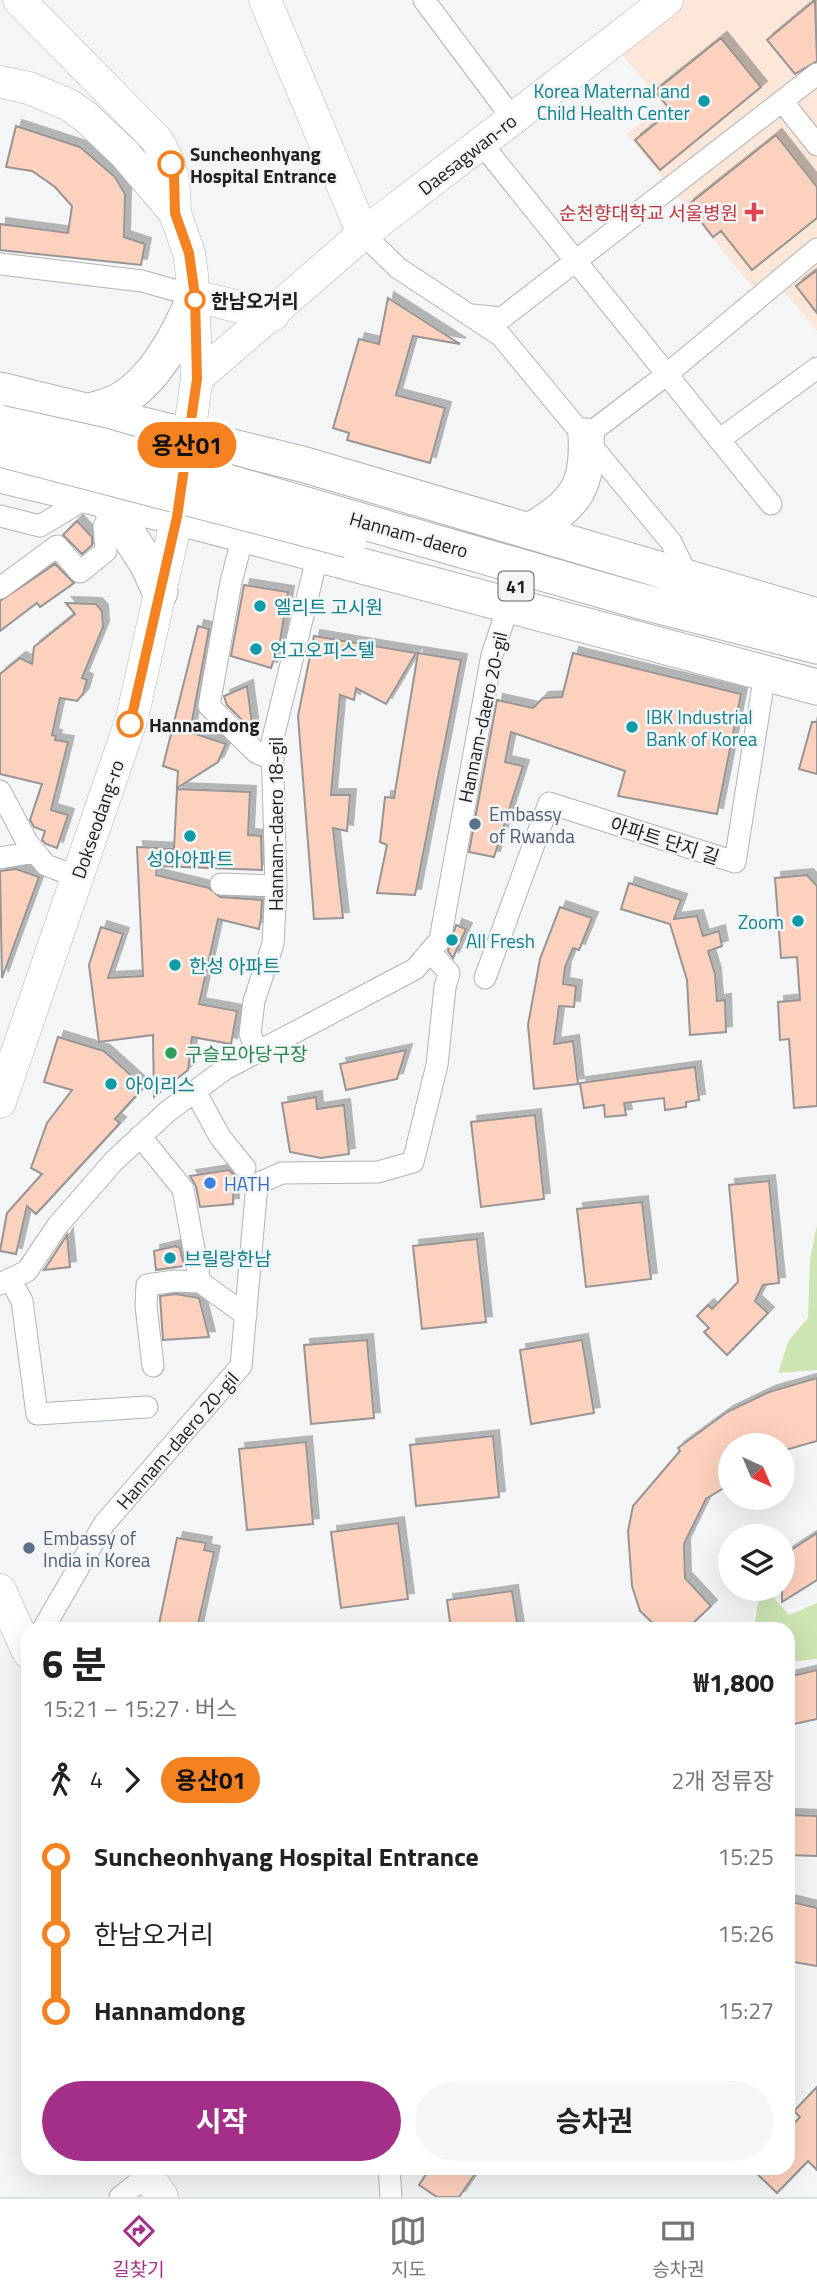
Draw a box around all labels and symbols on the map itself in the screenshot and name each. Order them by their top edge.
place label: Korea Maternal and Child Health Center [533,76,690,127]
marker: Korea Maternal and Child Health Center [696,93,712,109]
street label: Daesagwan-ro [411,106,523,202]
place label: Suncheonhyang Hospital Entrance [190,139,337,190]
marker: Suncheonhyang Hospital Entrance [158,151,184,177]
place label: 순천향대학교 서울병원 [559,198,738,227]
marker: 순천향대학교 서울병원 [744,202,764,222]
place label: 한남오거리 [211,286,298,315]
marker: 한남오거리 [185,290,205,310]
line badge: 용산01 [138,422,236,468]
street label: Hannam-daero [346,503,472,565]
road number: 41 [498,572,534,600]
place label: 엘리트 고시원 [274,592,383,621]
marker: 엘리트 고시원 [252,598,268,614]
street label: Hannam-daero 20-gil [450,629,514,805]
place label: 언고오피스텔 [270,635,375,664]
marker: 언고오피스텔 [248,641,264,657]
place label: IBK Industrial Bank of Korea [646,702,758,753]
place label: Hannamdong [149,710,259,739]
marker: Hannamdong [117,711,143,737]
marker: IBK Industrial Bank of Korea [624,719,640,735]
street label: Hannam-daero 18-gil [261,737,290,911]
street label: Dokseodang-ro [63,756,131,882]
place label: Embassy of Rwanda [489,799,575,850]
street label: 아파트 단지 길 [607,809,723,871]
marker: Embassy of Rwanda [467,816,483,832]
marker: 성아아파트 [182,828,198,844]
place label: 성아아파트 [146,844,234,873]
place label: Zoom [738,907,784,936]
marker: Zoom [790,913,806,929]
place label: All Fresh [466,926,535,955]
marker: All Fresh [444,932,460,948]
place label: 한성 아파트 [189,951,281,980]
marker: 한성 아파트 [167,957,183,973]
place label: 구슬모아당구장 [185,1039,307,1068]
marker: 구슬모아당구장 [163,1045,179,1061]
place label: 아이리스 [125,1070,195,1099]
marker: 아이리스 [103,1076,119,1092]
place label: HATH [224,1169,270,1198]
marker: HATH [202,1175,218,1191]
place label: 브릴랑한남 [184,1244,272,1273]
marker: 브릴랑한남 [162,1250,178,1266]
street label: Hannam-daero 20-gil [109,1365,245,1515]
north arrow [718,1433,794,1510]
place label: Embassy of India in Korea [43,1523,151,1574]
marker: Embassy of India in Korea [21,1540,37,1556]

